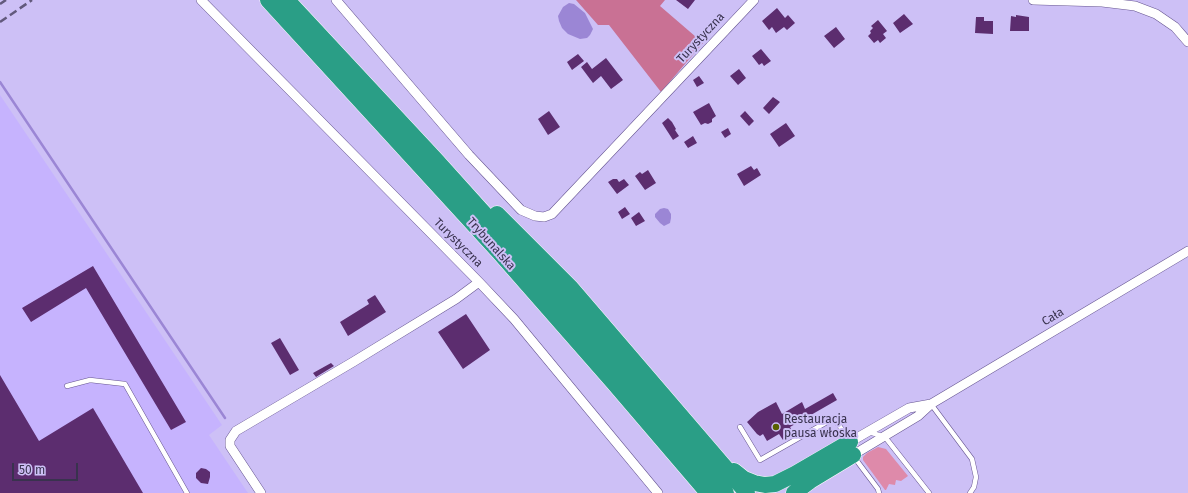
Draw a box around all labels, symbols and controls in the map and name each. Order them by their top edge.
street label: Turystyczna [674,10,728,66]
street label: Turystyczna [430,215,486,271]
street label: Trybunalska [464,215,518,273]
street label: Cała [1039,305,1067,329]
place label: Restauracja pausa włoska [784,413,857,441]
marker: Restauracja pausa włoska [771,422,781,432]
scale bar [14,455,80,481]
text: 50 m [19,463,45,477]

